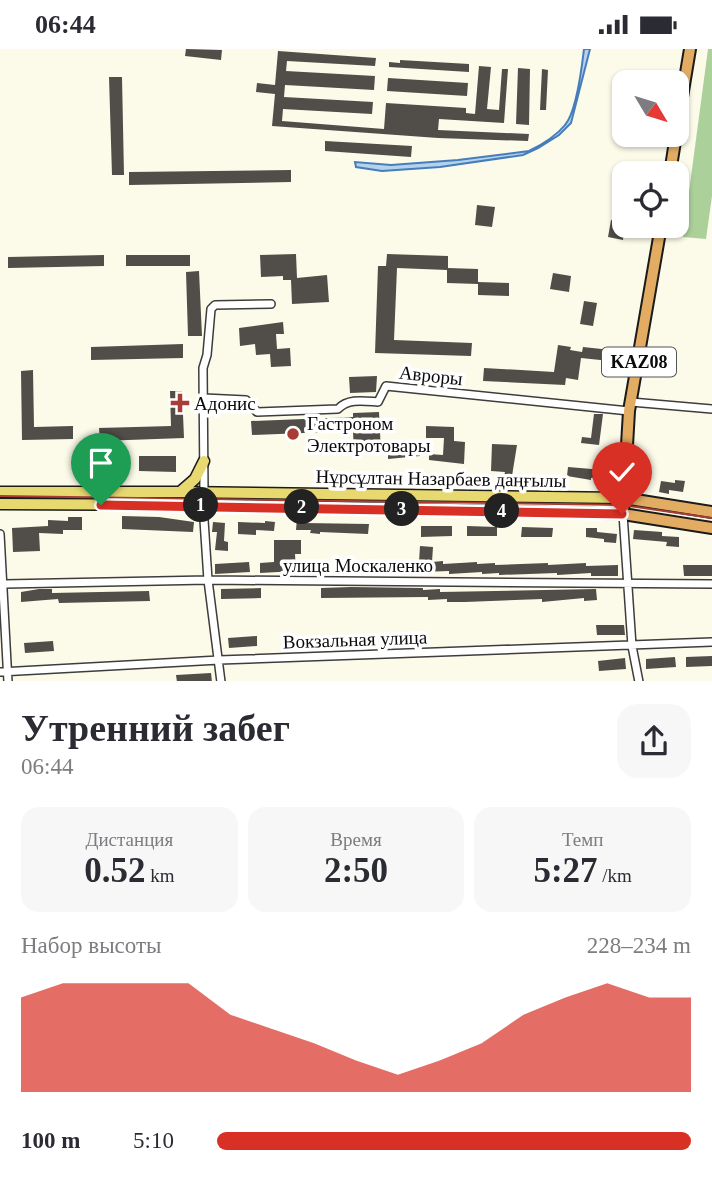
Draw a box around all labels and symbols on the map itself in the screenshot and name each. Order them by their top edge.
north arrow [612,70,690,147]
road number: KAZ08 [602,347,676,377]
street label: Авроры [398,362,464,389]
place label: Адонис [194,393,256,414]
marker: Адонис [172,395,188,411]
place label: Гастроном Электротовары [307,413,431,456]
marker: Гастроном Электротовары [285,426,301,442]
pin [71,433,131,505]
pin [592,442,652,514]
street label: Нұрсұлтан Назарбаев даңғылы [315,466,567,491]
pin: 1 [184,487,218,523]
pin: 2 [284,489,320,525]
pin: 3 [384,491,420,526]
pin: 4 [484,493,520,529]
street label: улица Москаленко [283,555,433,576]
street label: Вокзальная улица [282,626,428,653]

